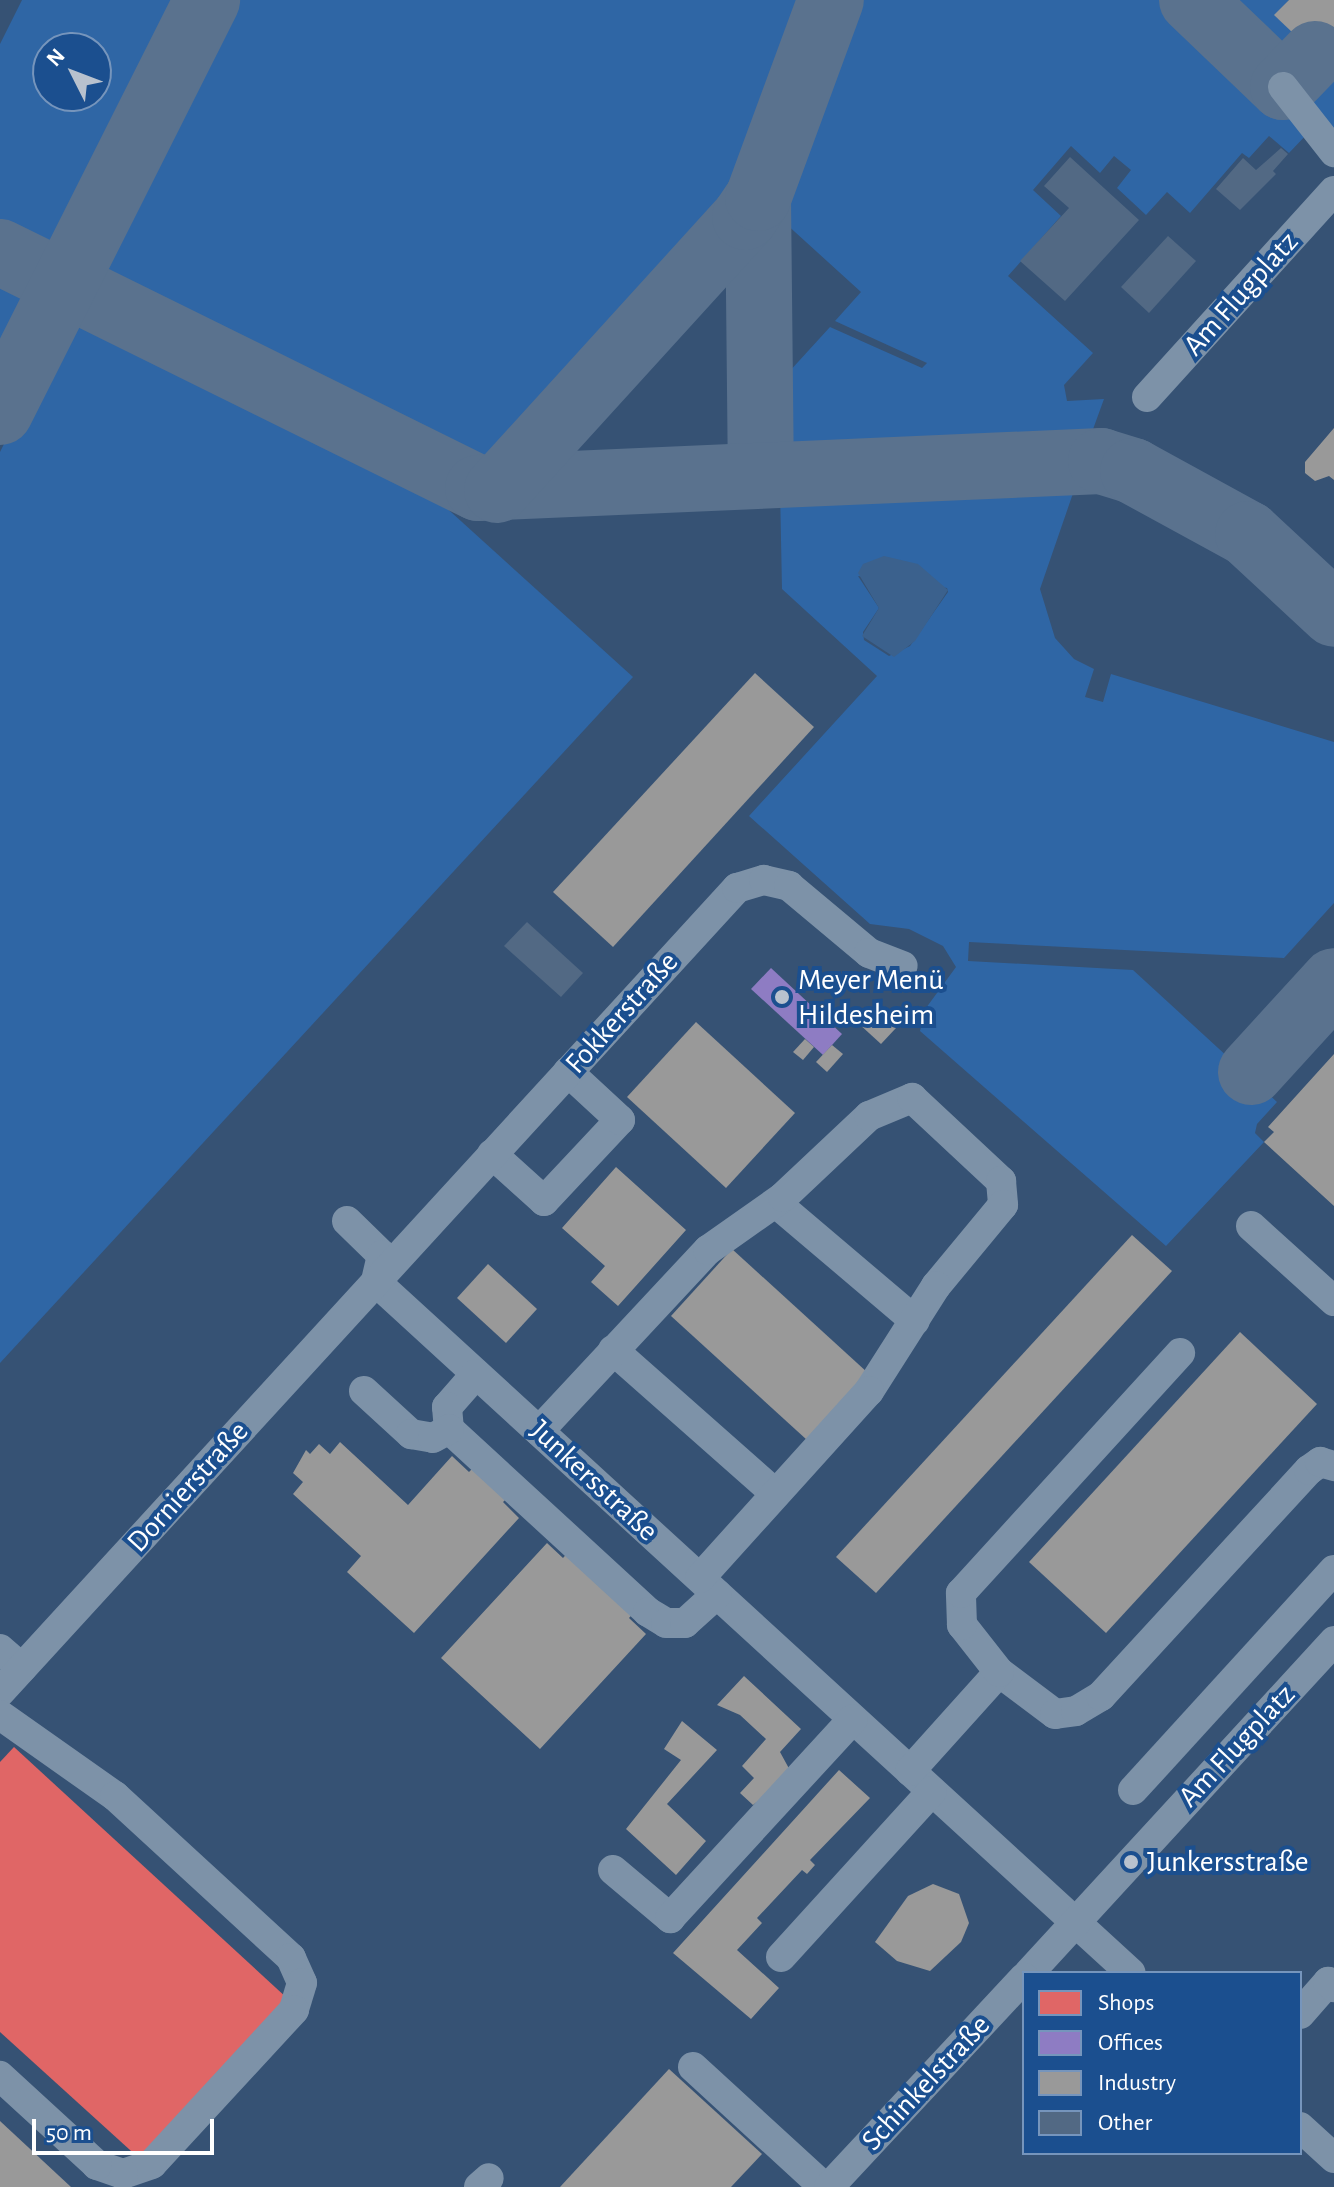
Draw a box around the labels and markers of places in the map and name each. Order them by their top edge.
place label: Meyer Menü Hildesheim [798,962,943,1032]
marker: Meyer Menü Hildesheim [773,988,791,1006]
place label: Junkersstraße [1147,1844,1309,1880]
marker: Junkersstraße [1122,1853,1140,1871]

